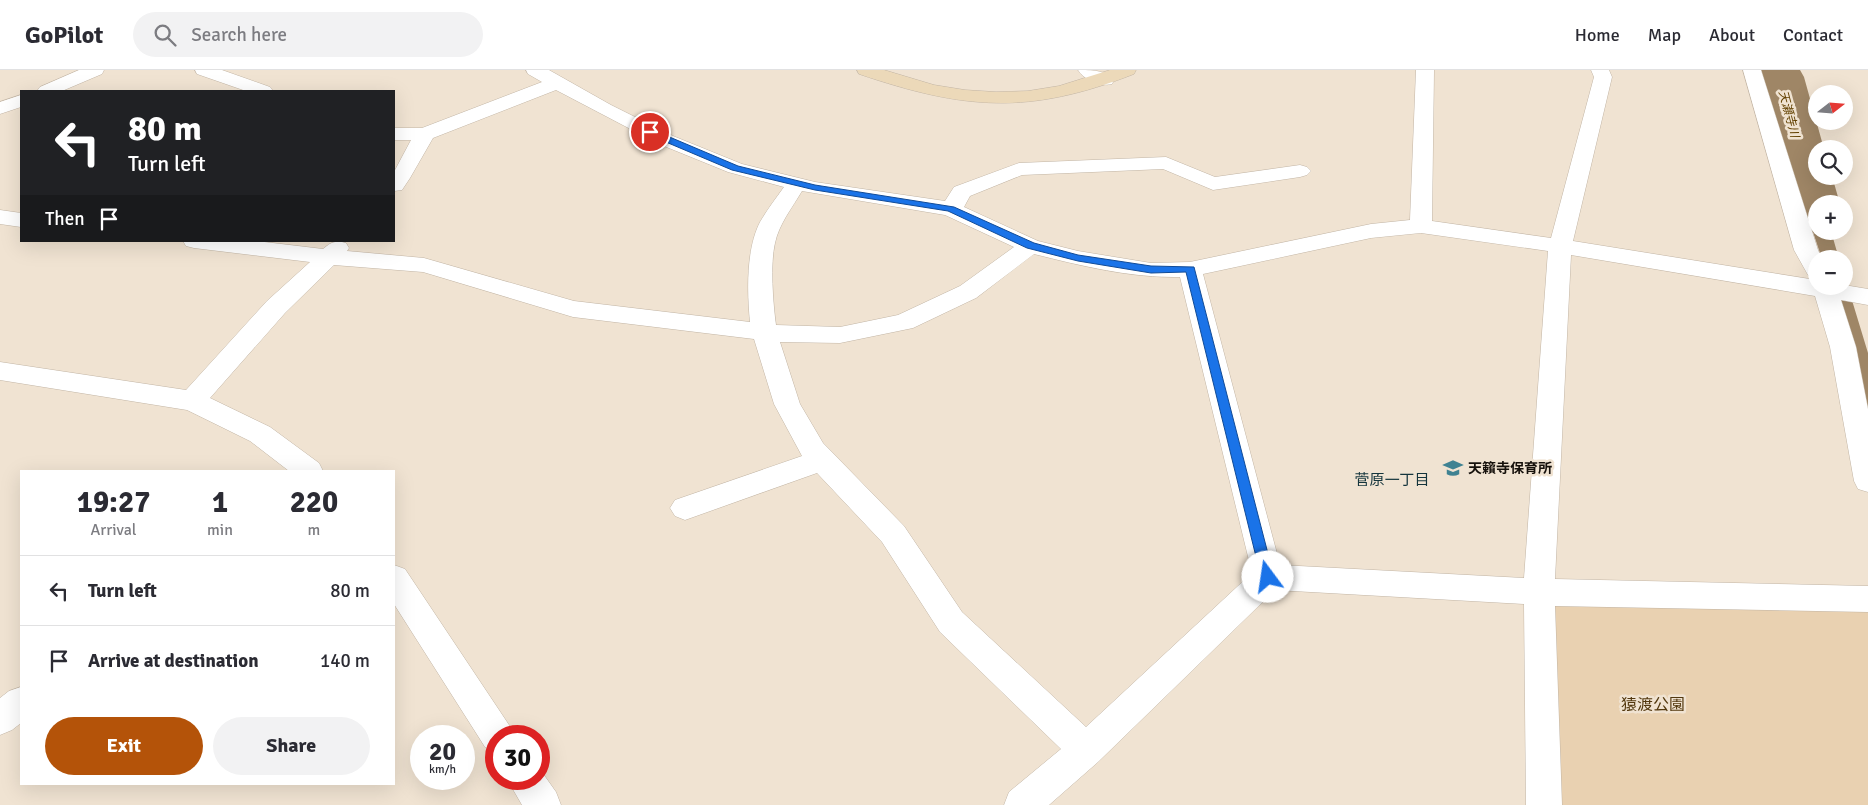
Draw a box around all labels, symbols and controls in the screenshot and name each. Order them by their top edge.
search box [133,12,483,57]
text: GoPilot [25,20,103,50]
icon: search [151,21,179,49]
text: Search here [191,23,287,47]
text: Home [1575,24,1620,46]
text: Map [1648,24,1681,46]
text: About [1709,24,1755,46]
text: Contact [1783,24,1843,46]
north arrow [1808,85,1852,130]
map controls [1808,85,1853,295]
water label: 天瀬寺川 [1775,89,1802,141]
text: 80 m [128,107,202,150]
icon: left [45,110,110,175]
pin [629,111,671,153]
icon: arrive [636,118,664,146]
button: search [1808,140,1853,185]
text: Turn left [128,150,206,177]
button: + [1808,195,1853,240]
icon: arrive [95,205,123,233]
text: Then [45,207,85,231]
button: − [1808,250,1853,295]
school or university icon: 天籟寺保育所 [1442,457,1464,479]
place label: 天籟寺保育所 [1468,460,1552,477]
district label: 菅原一丁目 [1354,471,1430,489]
text: 19:27 [77,484,150,521]
text: 1 [212,484,228,521]
text: 220 [290,484,338,521]
text: Arrival [90,520,137,540]
text: min [207,520,233,540]
text: m [308,520,320,540]
position arrow [1241,550,1293,602]
icon: left [45,577,73,605]
text: Turn left [88,579,157,603]
text: 80 m [330,579,370,603]
icon: arrive [45,647,73,675]
text: Arrive at destination [88,649,259,673]
text: 140 m [320,649,370,673]
park label: 猿渡公園 [1621,695,1685,715]
button: Exit [45,717,203,775]
button: Share [213,717,370,775]
speed limit sign: 30 [485,725,550,790]
text: 20 [429,736,456,767]
text: km/h [429,762,456,777]

